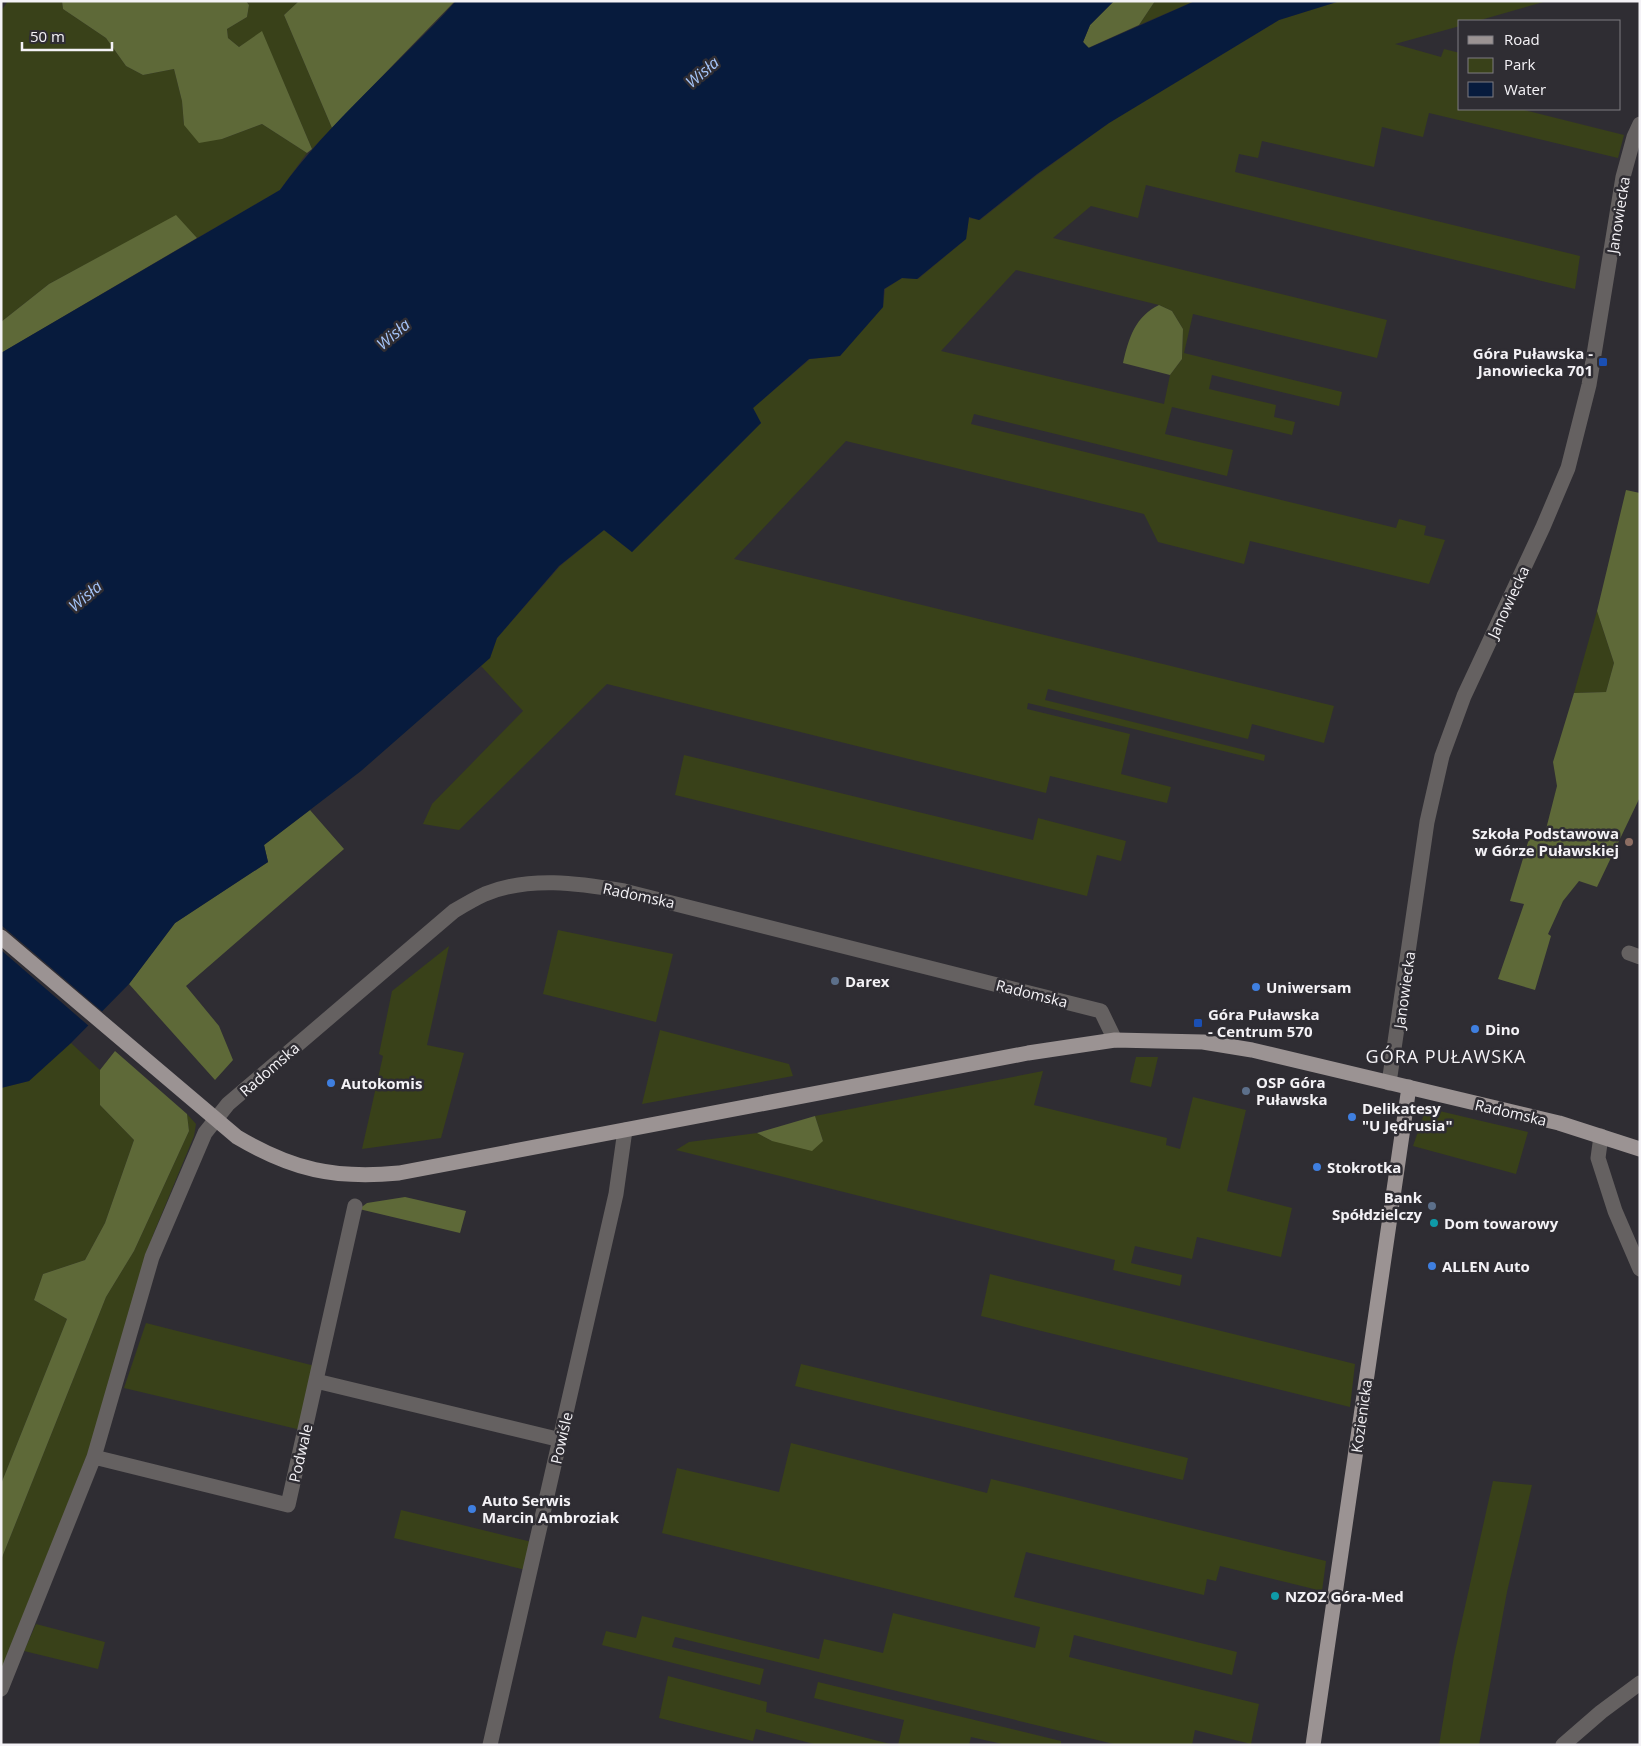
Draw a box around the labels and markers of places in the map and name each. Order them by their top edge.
place label: Góra Puławska - Janowiecka 701 [1473,343,1593,380]
marker: Góra Puławska - Janowiecka 701 [1597,356,1609,368]
place label: Szkoła Podstawowa w Górze Puławskiej [1472,823,1619,860]
marker: Szkoła Podstawowa w Górze Puławskiej [1623,836,1635,848]
place label: Darex [845,971,890,991]
marker: Darex [829,975,841,987]
place label: Uniwersam [1266,977,1352,997]
marker: Uniwersam [1250,981,1262,993]
place label: Góra Puławska - Centrum 570 [1208,1004,1320,1041]
marker: Góra Puławska - Centrum 570 [1192,1017,1204,1029]
place label: Dino [1485,1019,1520,1039]
marker: Dino [1469,1023,1481,1035]
place label: OSP Góra Puławska [1256,1072,1328,1109]
place label: Autokomis [341,1073,422,1093]
marker: Autokomis [325,1077,337,1089]
marker: OSP Góra Puławska [1240,1085,1252,1097]
place label: Delikatesy "U Jędrusia" [1362,1098,1452,1135]
marker: Delikatesy "U Jędrusia" [1346,1111,1358,1123]
place label: Stokrotka [1327,1157,1401,1177]
marker: Stokrotka [1311,1161,1323,1173]
place label: Bank Spółdzielczy [1332,1187,1423,1224]
marker: Bank Spółdzielczy [1426,1200,1438,1212]
place label: Dom towarowy [1444,1213,1559,1233]
marker: Dom towarowy [1428,1217,1440,1229]
place label: ALLEN Auto [1442,1256,1530,1276]
marker: ALLEN Auto [1426,1260,1438,1272]
place label: Auto Serwis Marcin Ambroziak [482,1490,620,1527]
marker: Auto Serwis Marcin Ambroziak [466,1503,478,1515]
place label: NZOZ Góra-Med [1285,1586,1404,1606]
marker: NZOZ Góra-Med [1269,1590,1281,1602]

